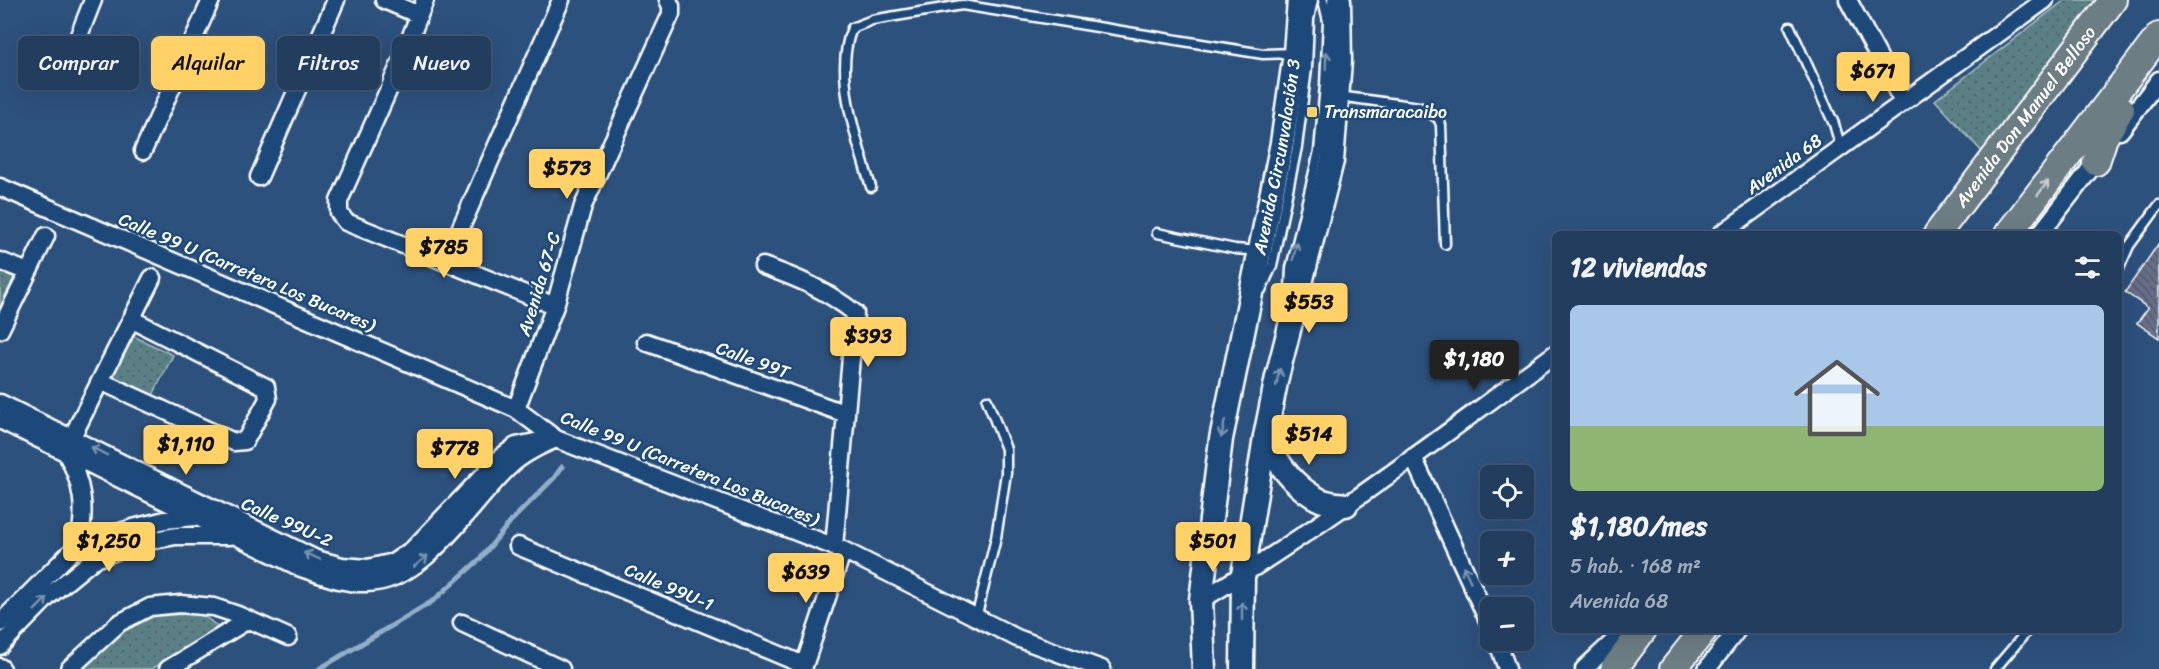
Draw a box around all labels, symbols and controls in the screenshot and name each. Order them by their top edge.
street label: Avenida Don Manuel Belloso [1946,19,2105,215]
chip: Comprar [18,36,139,90]
chip: Alquilar [151,36,265,90]
chip: Filtros [277,36,380,90]
chip: Nuevo [392,36,491,90]
one-way arrow [1321,50,1332,70]
pin: $671 [1837,52,1909,103]
text: $671 [1851,54,1895,89]
street label: Avenida Circunvalación 3 [1243,57,1310,259]
place label: Transmaracaibo [1324,96,1447,128]
marker: Transmaracaibo [1305,105,1319,119]
street label: Avenida 68 [1738,125,1829,204]
pin: $573 [531,149,603,200]
text: $573 [543,151,591,186]
one-way arrow [2037,180,2050,196]
street label: Calle 99 U (Carretera Los Bucares) [114,203,382,341]
street label: Avenida 67-C [508,227,570,341]
pin: $785 [408,228,480,279]
text: $785 [419,230,469,265]
one-way arrow [1289,242,1301,261]
text: 12 viviendas [1570,244,1707,290]
icon: filters [2071,251,2104,284]
pin: $553 [1273,283,1345,334]
text: $553 [1285,285,1333,320]
pin: $393 [832,317,904,368]
text: $393 [844,319,892,354]
street label: Calle 99T [712,332,795,388]
pin: $1,180 [1425,340,1523,391]
text: $1,180 [1444,342,1504,377]
icon: home [1783,344,1891,452]
one-way arrow [1272,367,1284,386]
street label: Calle 99 U (Carretera Los Bucares) [556,401,826,535]
pin: $514 [1273,415,1345,466]
text: $514 [1286,417,1332,452]
one-way arrow [1217,419,1228,439]
pin: $1,110 [137,425,235,476]
text: $1,110 [157,427,215,462]
pin: $778 [419,429,491,480]
text: $778 [431,431,479,466]
one-way arrow [91,445,108,457]
map controls [1480,465,1534,651]
button: locate [1480,465,1534,519]
street label: Calle 99U-2 [236,488,338,556]
text: $1,180/mes [1570,503,1707,549]
pin: $1,250 [60,522,158,573]
pin: $501 [1177,522,1249,573]
text: $1,250 [77,524,141,559]
text: $501 [1190,524,1236,559]
button: + [1480,531,1534,585]
text: 5 hab. · 168 m² [1570,549,1701,584]
one-way arrow [303,550,321,561]
pin: $639 [770,553,842,604]
one-way arrow [413,554,429,567]
street label: Calle 99U-1 [619,554,719,620]
text: $639 [782,555,830,590]
one-way arrow [1460,566,1472,584]
text: Avenida 68 [1570,584,1668,619]
one-way arrow [34,597,49,611]
button: − [1480,597,1534,651]
one-way arrow [1236,601,1248,621]

